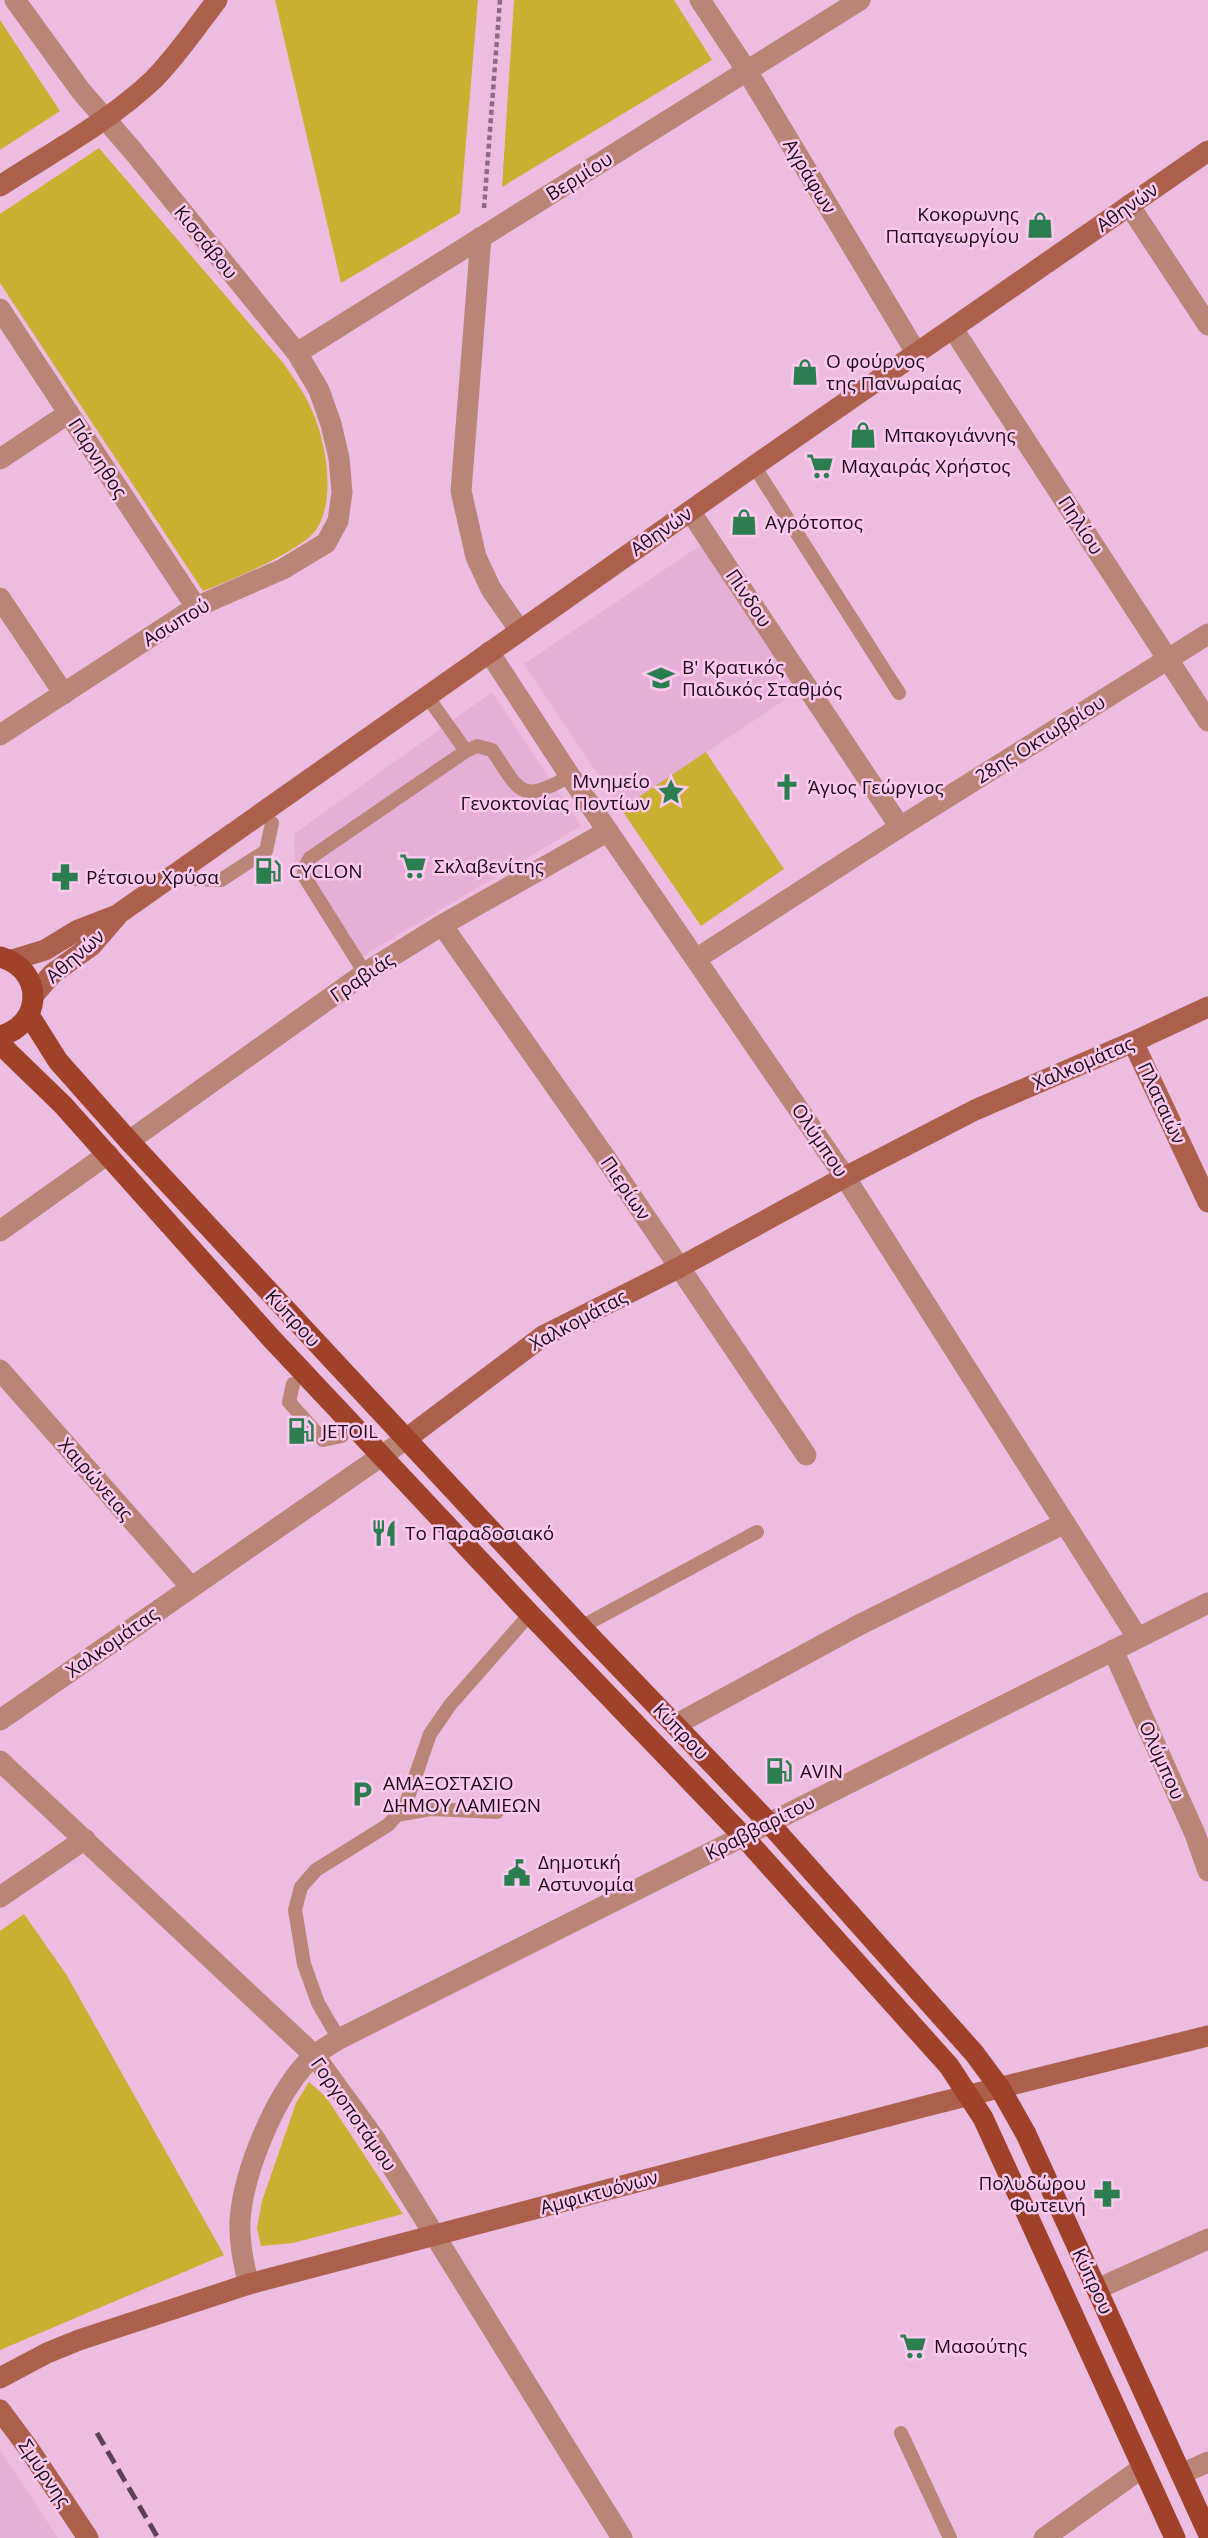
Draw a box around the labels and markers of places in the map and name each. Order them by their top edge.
place label: Κοκορωνης Παπαγεωργίου [885,201,1019,249]
shop icon: Κοκορωνης Παπαγεωργίου [1025,210,1055,240]
place label: Ο φούρνος της Πανωραίας [826,348,961,396]
shop icon: Ο φούρνος της Πανωραίας [790,357,820,387]
shop icon: Μπακογιάννης [848,420,878,450]
place label: Μπακογιάννης [884,422,1016,448]
supermarket icon: Μαχαιράς Χρήστος [805,451,835,481]
place label: Μαχαιράς Χρήστος [841,453,1010,479]
shop icon: Αγρότοπος [729,507,759,537]
place label: Αγρότοπος [765,509,863,535]
place label: B' Κρατικός Παιδικός Σταθμός [682,654,842,702]
school or university icon: B' Κρατικός Παιδικός Σταθμός [646,663,676,693]
place label: Μνημείο Γενοκτονίας Ποντίων [461,768,650,816]
church icon: Άγιος Γεώργιος [772,772,802,802]
place label: Άγιος Γεώργιος [808,774,944,800]
place icon: Μνημείο Γενοκτονίας Ποντίων [656,777,686,807]
supermarket icon: Σκλαβενίτης [398,851,428,881]
place label: Σκλαβενίτης [434,853,544,879]
fuel station icon: CYCLON [253,856,283,886]
place label: CYCLON [289,858,363,884]
pharmacy icon: Ρέτσιου Χρύσα [50,862,80,892]
place label: Ρέτσιου Χρύσα [86,864,219,890]
fuel station icon: JETOIL [286,1416,316,1446]
place label: JETOIL [320,1418,378,1444]
restaurant icon: Το Παραδοσιακό [369,1518,399,1548]
place label: Το Παραδοσιακό [405,1520,554,1546]
fuel station icon: AVIN [764,1756,794,1786]
place label: AVIN [800,1758,843,1784]
place label: ΑΜΑΞΟΣΤΑΣΙΟ ΔΗΜΟΥ ΛΑΜΙΕΩΝ [383,1770,541,1818]
parking icon: ΑΜΑΞΟΣΤΑΣΙΟ ΔΗΜΟΥ ΛΑΜΙΕΩΝ [347,1779,377,1809]
place label: Δημοτική Αστυνομία [538,1849,634,1897]
public building icon: Δημοτική Αστυνομία [502,1858,532,1888]
place label: Πολυδώρου Φωτεινή [978,2170,1086,2218]
pharmacy icon: Πολυδώρου Φωτεινή [1092,2179,1122,2209]
supermarket icon: Μασούτης [898,2331,928,2361]
place label: Μασούτης [934,2333,1027,2359]

